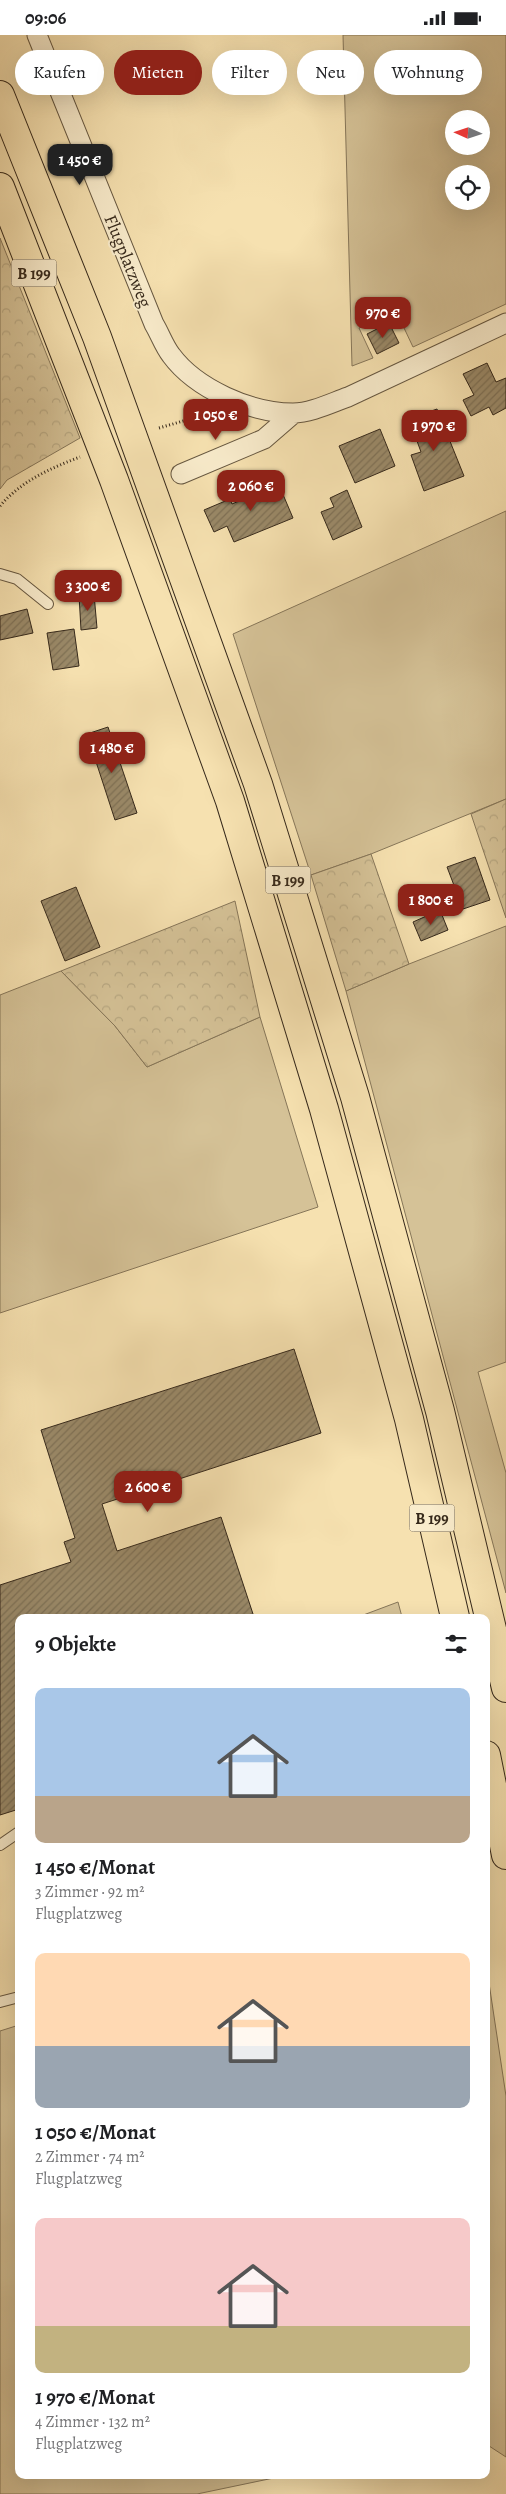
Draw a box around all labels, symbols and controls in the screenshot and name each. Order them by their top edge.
text: 09:06 [25,5,66,31]
chip: Kaufen [15,50,104,95]
chip: Mieten [114,50,202,95]
chip: Filter [212,50,287,95]
chip: Neu [297,50,364,95]
chip: Wohnung [374,50,482,95]
north arrow [445,110,490,155]
map controls [445,110,490,210]
pin: 1 450 € [34,143,126,186]
text: 1 450 € [59,149,101,171]
button: locate [445,165,490,210]
street label: Flugplatzweg [98,211,158,311]
road number: B 199 [12,259,56,287]
pin: 970 € [348,297,418,339]
text: 970 € [366,302,400,324]
pin: 1 050 € [170,399,262,441]
text: 1 050 € [194,404,238,426]
pin: 1 970 € [388,409,480,452]
text: 1 970 € [413,415,455,437]
pin: 2 060 € [205,469,297,512]
text: 2 060 € [228,475,274,497]
pin: 3 300 € [42,569,134,612]
text: 3 300 € [66,575,110,597]
pin: 1 480 € [66,731,158,774]
text: 1 480 € [90,737,134,759]
road number: B 199 [266,867,310,893]
pin: 1 800 € [385,883,477,926]
text: 1 800 € [409,889,453,911]
pin: 2 600 € [102,1471,194,1513]
text: 2 600 € [125,1476,171,1498]
road number: B 199 [410,1505,454,1531]
text: 9 Objekte [35,1630,116,1658]
icon: filters [442,1630,470,1658]
icon: home [208,1721,298,1811]
text: 1 450 €/Monat [35,1853,155,1881]
text: 3 Zimmer · 92 m² [35,1881,144,1903]
text: Flugplatzweg [35,1903,122,1925]
icon: home [208,1986,298,2076]
text: 1 050 €/Monat [35,2118,156,2146]
text: 2 Zimmer · 74 m² [35,2146,145,2168]
text: Flugplatzweg [35,2168,122,2190]
icon: home [208,2251,298,2341]
text: 1 970 €/Monat [35,2383,155,2411]
text: 4 Zimmer · 132 m² [35,2411,150,2433]
text: Flugplatzweg [35,2433,122,2455]

